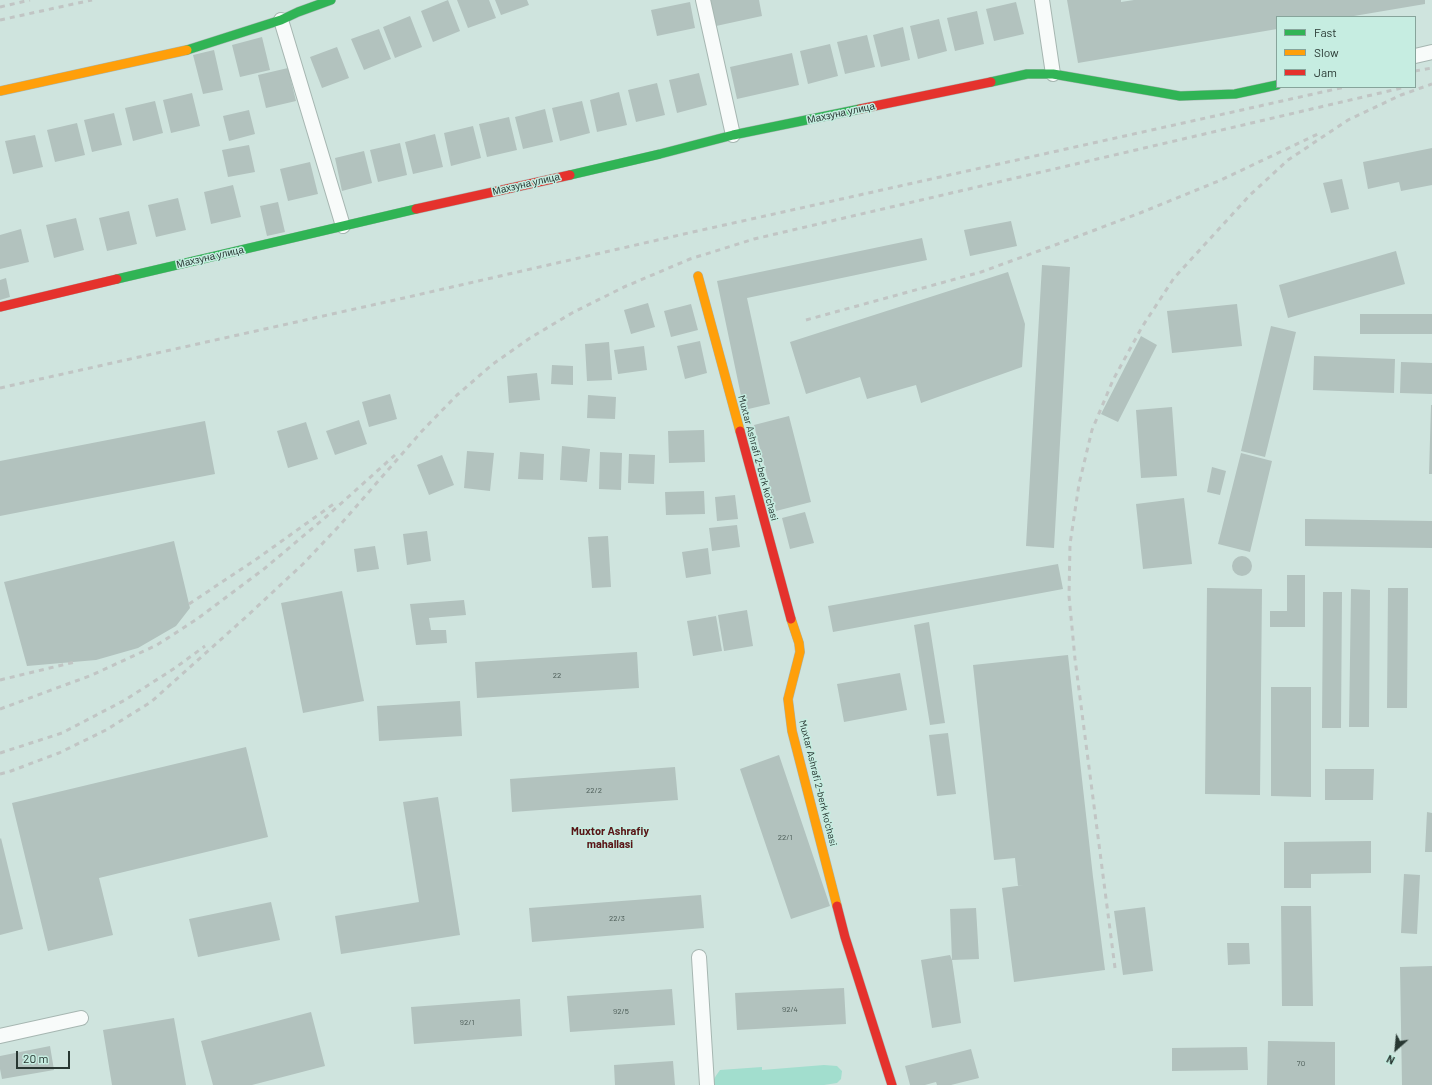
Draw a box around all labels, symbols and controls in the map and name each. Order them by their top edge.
legend [1276,16,1416,88]
text: Fast [1314,25,1337,39]
text: Slow [1314,45,1339,59]
text: Jam [1314,65,1337,79]
street label: Махзуна улица [806,100,876,126]
street label: Махзуна улица [491,170,561,198]
street label: Махзуна улица [175,243,245,271]
street label: Muxtar Ashrafi 2-berk ko'chasi [735,394,781,522]
house number: 22 [553,670,561,680]
street label: Muxtar Ashrafi 2-berk ko'chasi [797,719,839,847]
house number: 22/2 [586,785,602,795]
district label: Muxtor Ashrafiy mahallasi [571,824,649,850]
house number: 22/1 [778,832,792,842]
house number: 22/3 [609,913,625,923]
house number: 92/4 [782,1004,798,1014]
house number: 92/5 [613,1006,629,1016]
house number: 92/1 [460,1017,474,1027]
north arrow [1376,1029,1416,1069]
scale bar [18,1043,72,1069]
text: 20 m [23,1051,49,1065]
text: N [1384,1053,1397,1068]
house number: 70 [1297,1058,1305,1068]

